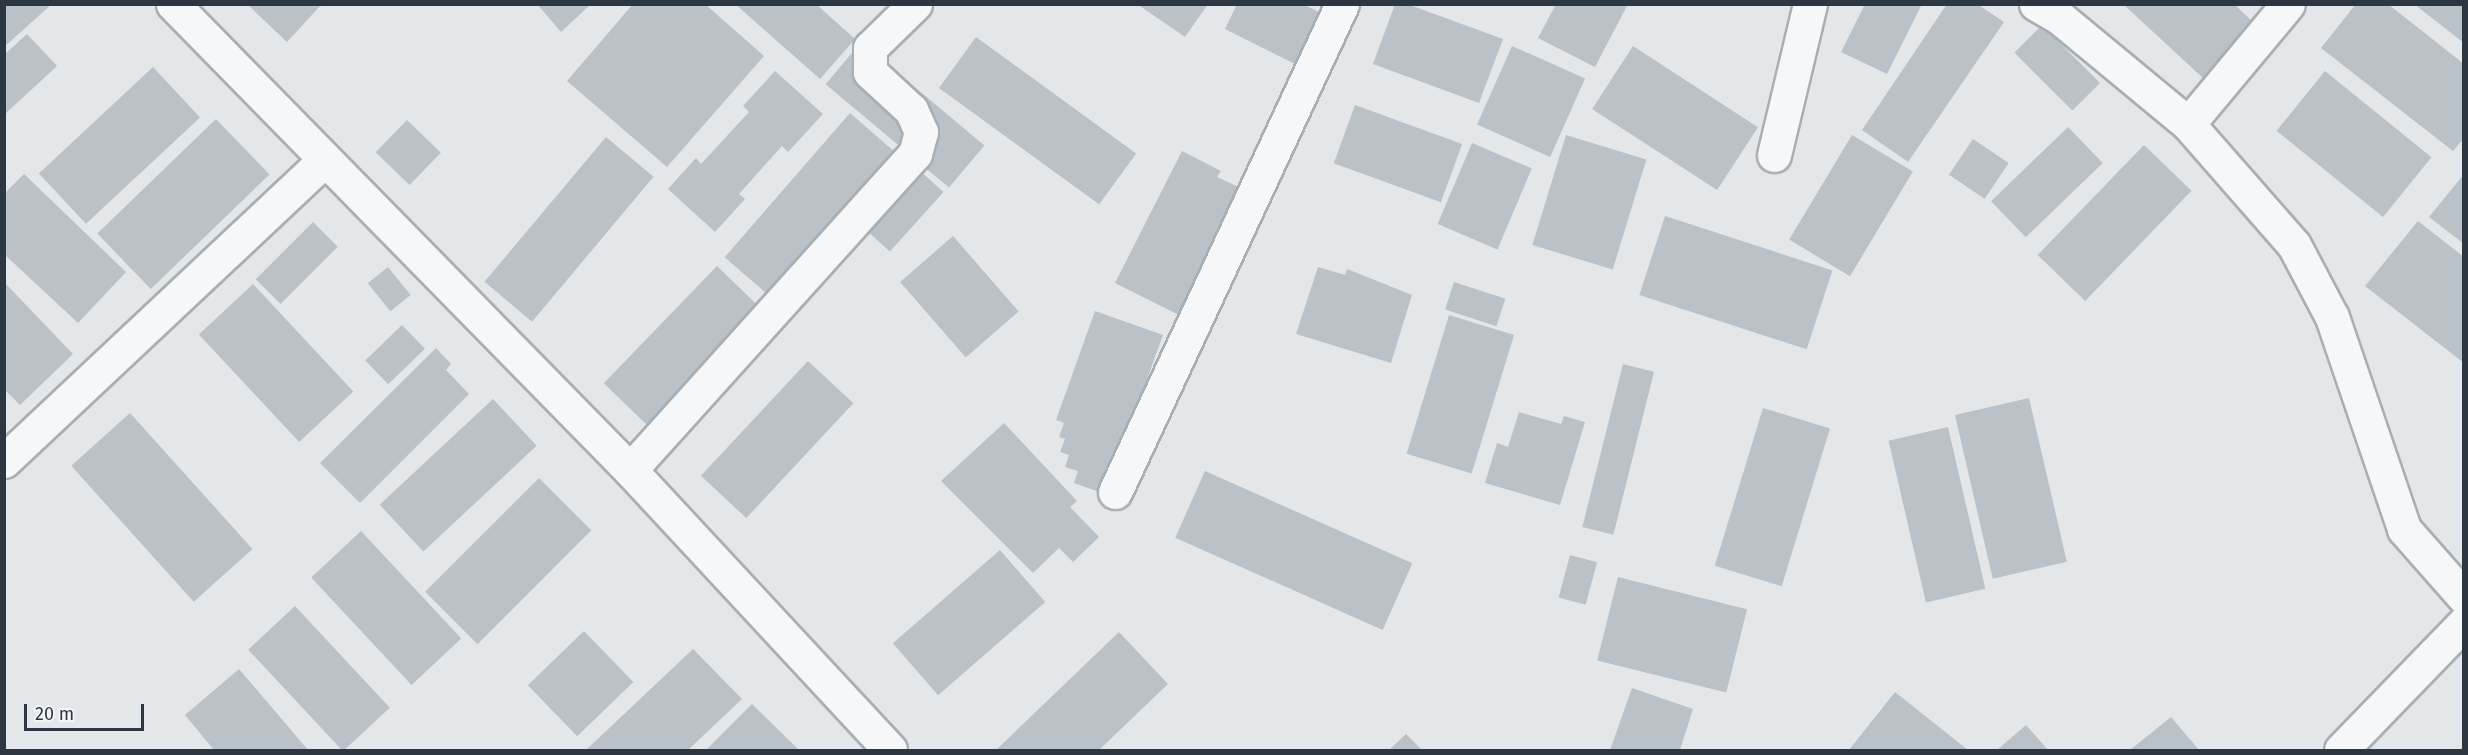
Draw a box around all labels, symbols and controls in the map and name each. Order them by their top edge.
scale bar [27,692,147,730]
text: 20 m [35,703,74,725]

